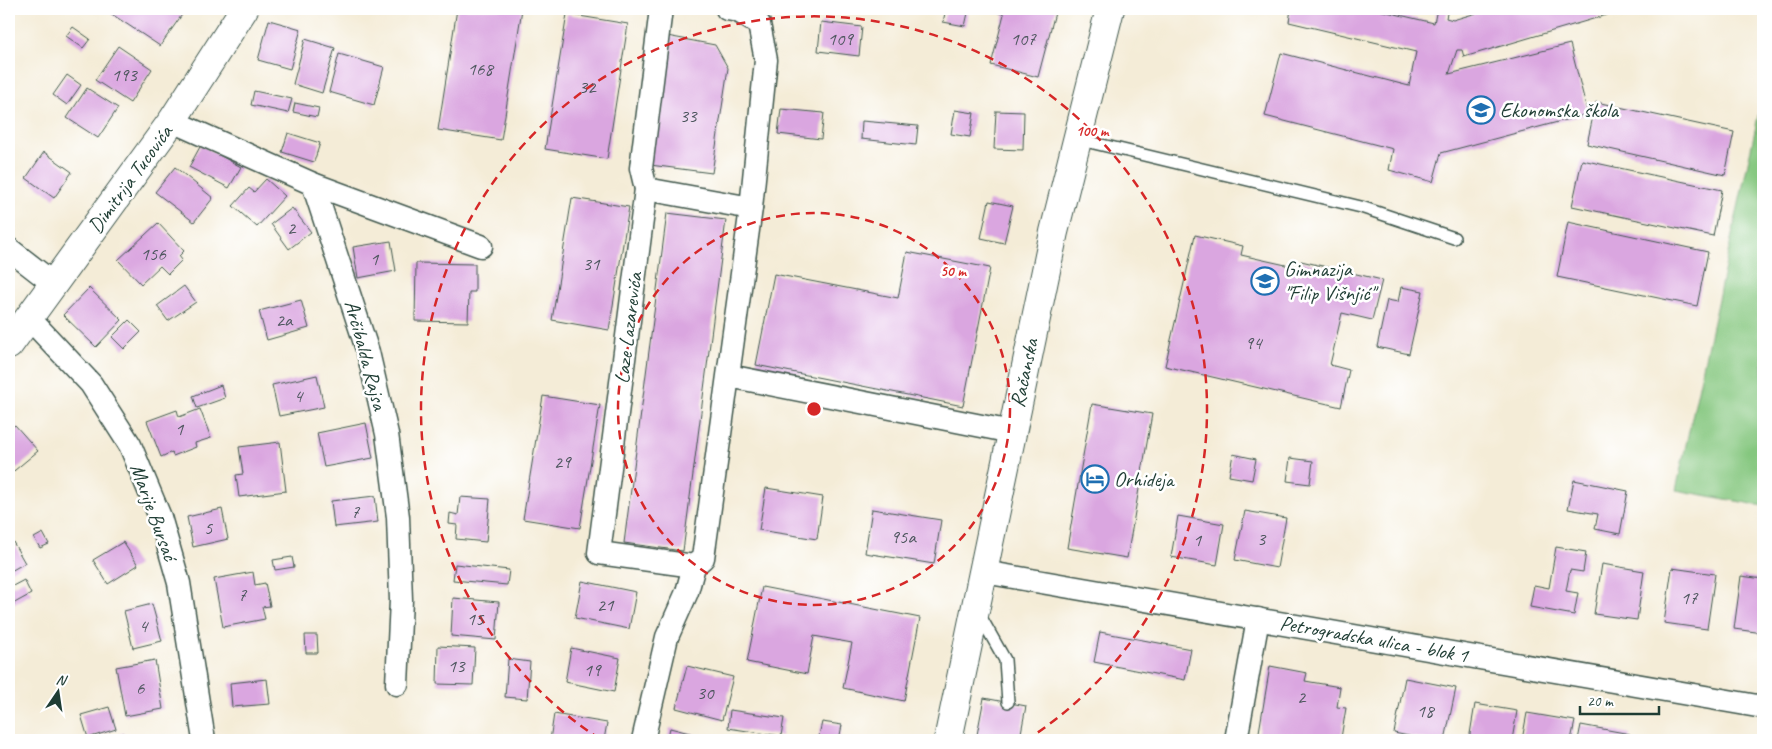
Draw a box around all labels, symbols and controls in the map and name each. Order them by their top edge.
house number: 109 [827,27,854,51]
house number: 107 [1010,27,1037,51]
house number: 168 [467,57,495,81]
house number: 193 [111,63,138,87]
house number: 32 [578,75,597,99]
school or university icon: Ekonomska škola [1466,95,1496,125]
place label: Ekonomska škola [1500,97,1620,123]
house number: 33 [679,104,698,128]
street label: Dimitrija Tucovića [82,118,179,238]
text: 100 m [1076,122,1110,141]
house number: 2 [287,216,297,240]
house number: 156 [140,242,167,266]
house number: 1 [370,247,380,271]
house number: 31 [582,252,601,276]
place label: Gimnazija "Filip Višnjić" [1284,256,1379,306]
text: 50 m [940,262,967,281]
school or university icon: Gimnazija "Filip Višnjić" [1250,266,1280,296]
street label: Laze Lazarevića [608,269,648,385]
street label: Arčibalda Rajsa [339,297,394,414]
house number: 2a [276,308,294,332]
house number: 94 [1244,331,1264,355]
street label: Račanska [1004,335,1044,410]
house number: 4 [294,384,305,408]
centre of rings [805,400,823,418]
house number: 1 [175,417,185,441]
house number: 29 [553,450,572,474]
street label: Marije Bursać [124,460,184,566]
hotel icon: Orhideja [1080,464,1110,494]
place label: Orhideja [1114,466,1176,492]
house number: 7 [351,500,361,524]
house number: 5 [204,516,214,540]
house number: 95a [890,525,917,549]
house number: 3 [1257,527,1267,551]
house number: 1 [1193,528,1203,552]
house number: 7 [238,583,248,607]
house number: 17 [1680,586,1699,610]
house number: 21 [596,593,615,617]
house number: 15 [466,607,485,631]
street label: Petrogradska ulica - blok 1 [1278,610,1472,669]
house number: 4 [139,614,150,638]
house number: 13 [447,654,466,678]
house number: 19 [583,658,602,682]
north arrow [32,666,82,716]
text: N [55,671,69,690]
house number: 6 [136,676,146,700]
house number: 30 [696,681,715,705]
scale bar [1580,684,1658,716]
house number: 2 [1297,685,1307,709]
text: 20 m [1587,692,1614,711]
house number: 18 [1416,699,1436,723]

